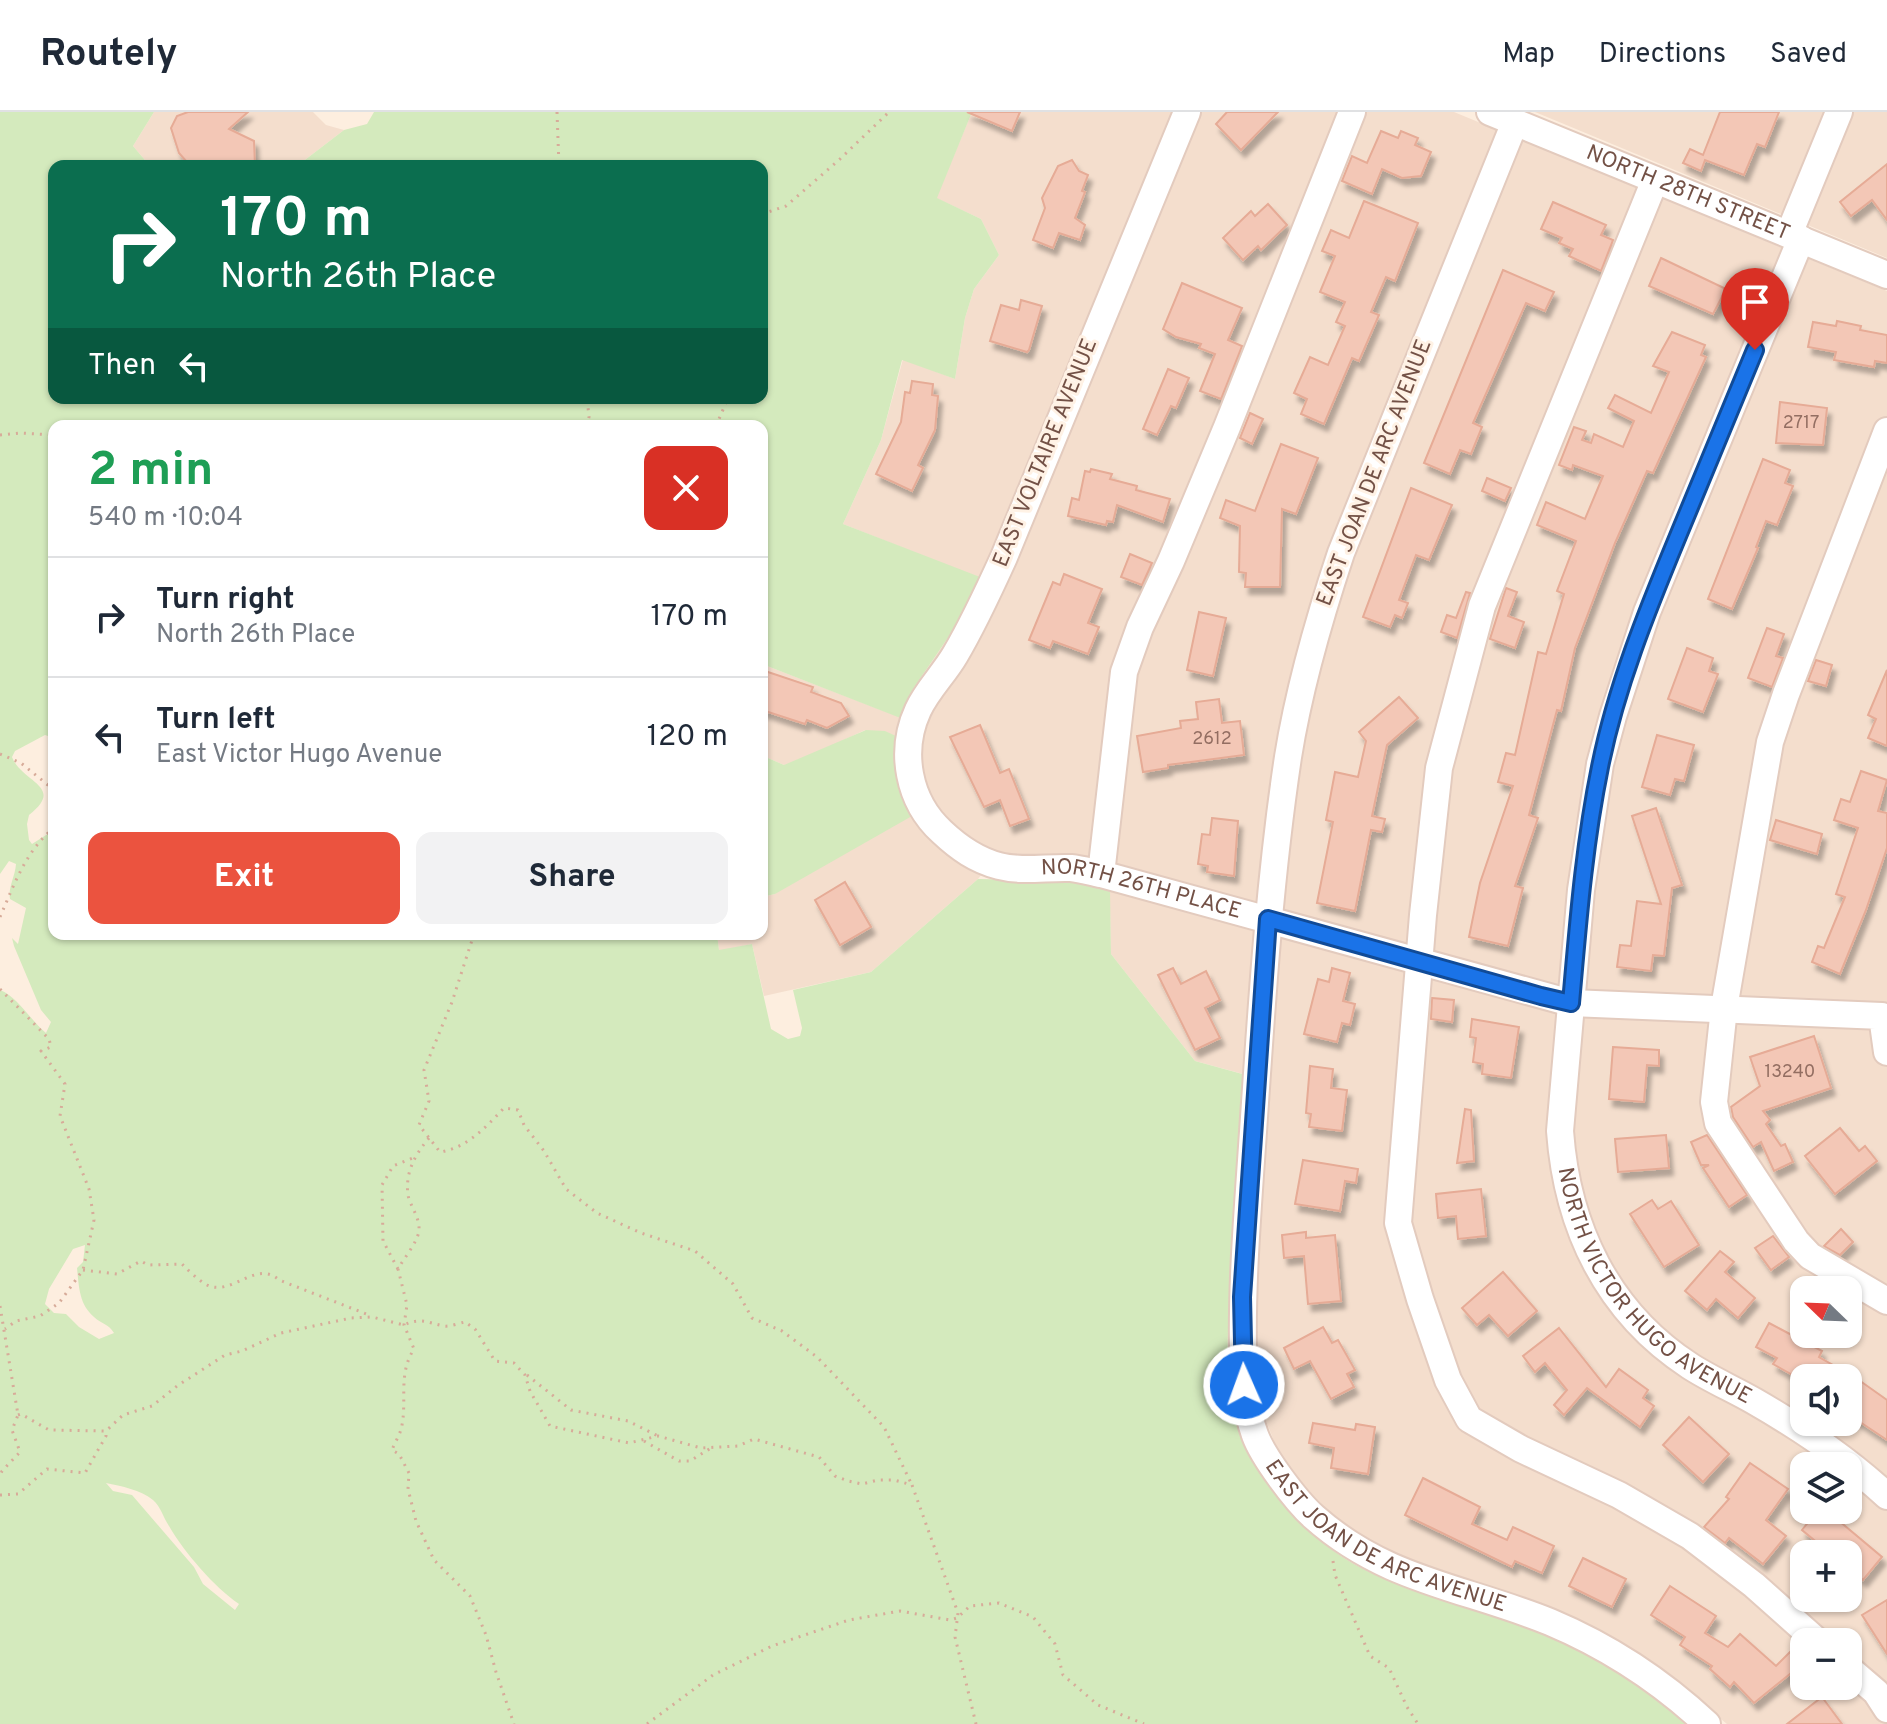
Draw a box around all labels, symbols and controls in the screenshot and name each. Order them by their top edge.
text: Routely [40,31,178,80]
text: Map [1502,37,1555,73]
text: Directions [1599,37,1726,73]
text: Saved [1770,37,1847,73]
street label: NORTH 28TH STREET [1582,139,1794,247]
text: 170 m [220,186,372,256]
icon: right [88,192,192,296]
text: North 26th Place [220,255,496,301]
pin [1721,268,1789,350]
icon: arrive [1733,280,1777,324]
street label: EAST VOLTAIRE AVENUE [988,335,1104,571]
street label: EAST JOAN DE ARC AVENUE [1312,336,1438,610]
icon: left [172,344,216,388]
text: Then [88,348,156,385]
house number: 2717 [1783,412,1819,435]
text: 2 min [88,442,213,502]
button: close [644,446,728,530]
text: 540 m · 10:04 [88,502,243,535]
text: Turn right [156,582,294,619]
icon: right [88,595,132,639]
text: 170 m [650,599,728,636]
text: North 26th Place [156,619,355,652]
text: Turn left [156,702,276,739]
icon: left [88,715,132,759]
text: 120 m [647,719,728,756]
house number: 2612 [1192,728,1232,751]
text: East Victor Hugo Avenue [156,739,442,772]
button: Exit [88,832,400,924]
button: Share [416,832,728,924]
street label: NORTH 26TH PLACE [1040,854,1244,925]
house number: 13240 [1765,1061,1815,1084]
street label: NORTH VICTOR HUGO AVENUE [1551,1165,1756,1411]
north arrow [1790,1276,1862,1348]
map controls [1790,1276,1862,1700]
position arrow [1202,1343,1286,1427]
button: sound [1790,1364,1862,1436]
button: layers [1790,1452,1862,1524]
street label: EAST JOAN DE ARC AVENUE [1259,1455,1510,1619]
button: + [1790,1540,1862,1612]
button: − [1790,1628,1862,1700]

